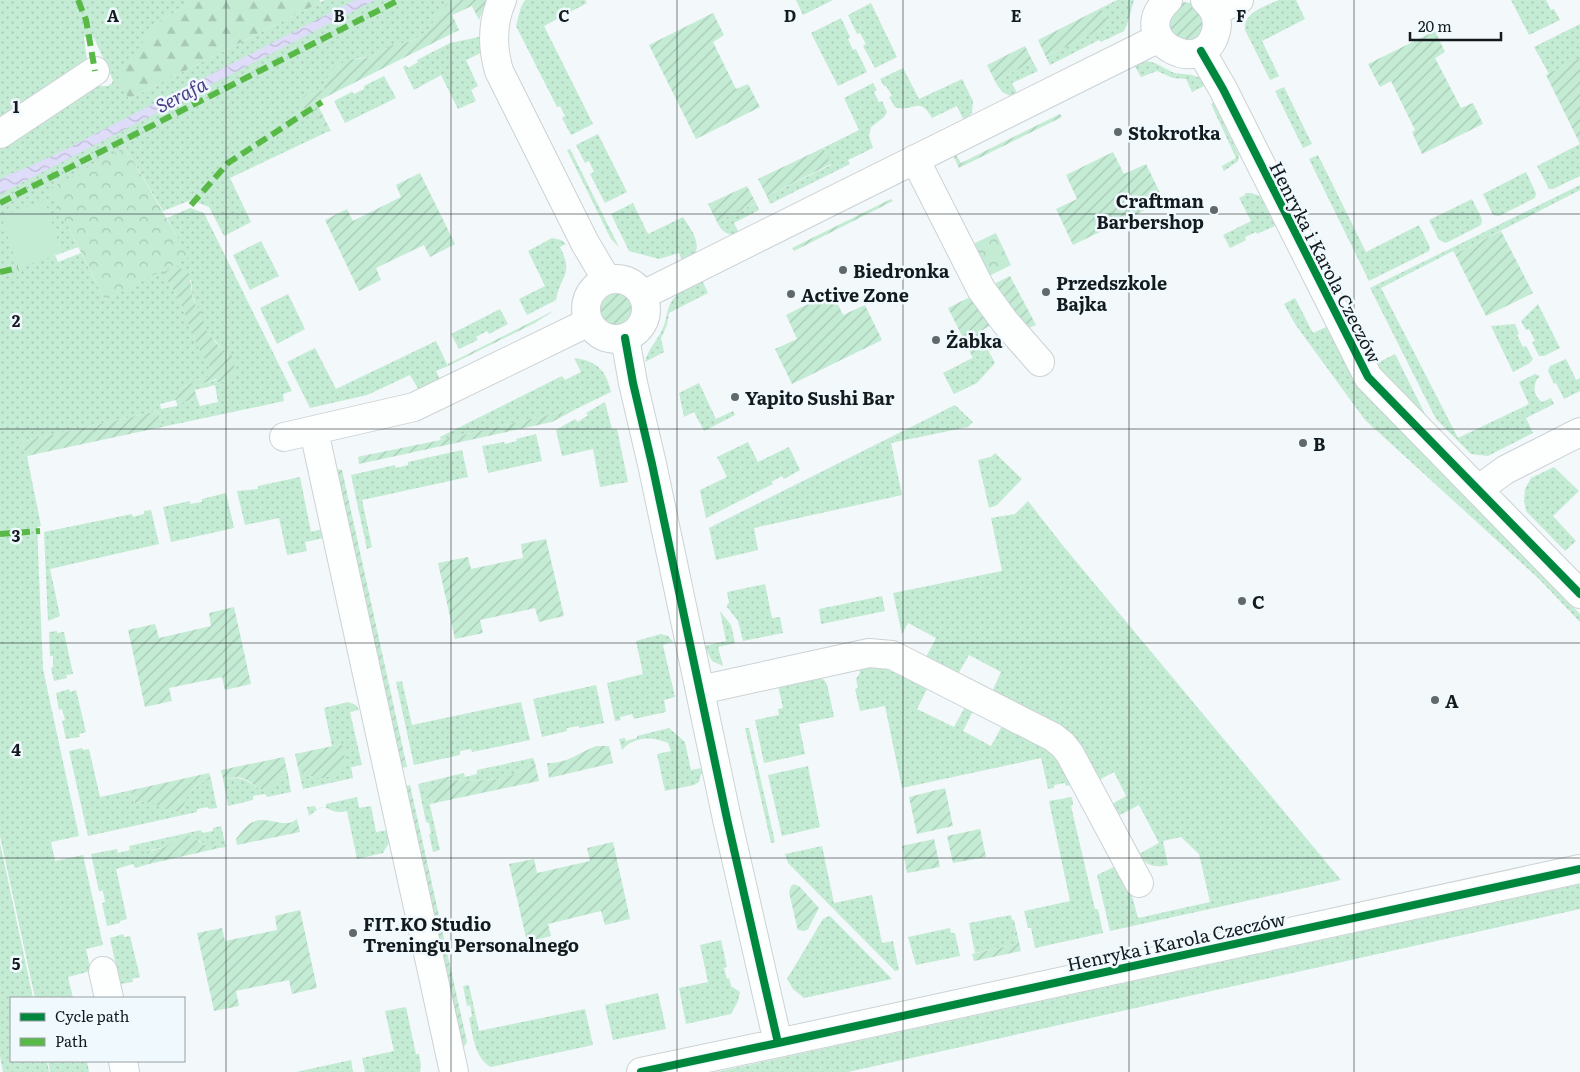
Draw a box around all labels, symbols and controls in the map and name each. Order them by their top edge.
text: A [107,3,119,27]
text: B [333,3,345,27]
text: C [558,3,570,27]
text: D [784,3,796,27]
text: E [1011,3,1022,27]
text: F [1236,3,1246,27]
scale bar [1410,10,1501,42]
text: 20 m [1418,14,1452,37]
water label: Serafa [150,69,212,119]
text: 1 [13,94,20,118]
place label: Stokrotka [1128,119,1221,146]
marker: Stokrotka [1112,126,1124,138]
street label: Henryka i Karola Czeczów [1263,157,1389,368]
place label: Craftman Barbershop [1096,187,1204,235]
marker: Craftman Barbershop [1208,204,1220,216]
place label: Biedronka [853,257,950,284]
marker: Biedronka [837,264,849,276]
place label: Przedszkole Bajka [1056,269,1167,317]
place label: Active Zone [801,281,909,308]
marker: Przedszkole Bajka [1040,286,1052,298]
marker: Active Zone [785,288,797,300]
text: 2 [12,308,21,332]
place label: Żabka [946,327,1003,354]
marker: Żabka [930,334,942,346]
place label: Yapito Sushi Bar [745,384,895,411]
marker: Yapito Sushi Bar [729,391,741,403]
place label: B [1313,430,1325,457]
marker: B [1297,437,1309,449]
text: 3 [12,523,21,547]
place label: C [1252,588,1265,615]
marker: C [1236,595,1248,607]
place label: A [1445,687,1459,714]
marker: A [1429,694,1441,706]
text: 4 [11,737,21,761]
street label: Henryka i Karola Czeczów [1064,905,1288,977]
place label: FIT.KO Studio Treningu Personalnego [363,910,579,958]
marker: FIT.KO Studio Treningu Personalnego [347,927,359,939]
text: 5 [12,951,21,975]
legend [10,997,185,1062]
text: Cycle path [55,1004,130,1027]
text: Path [55,1029,88,1052]

